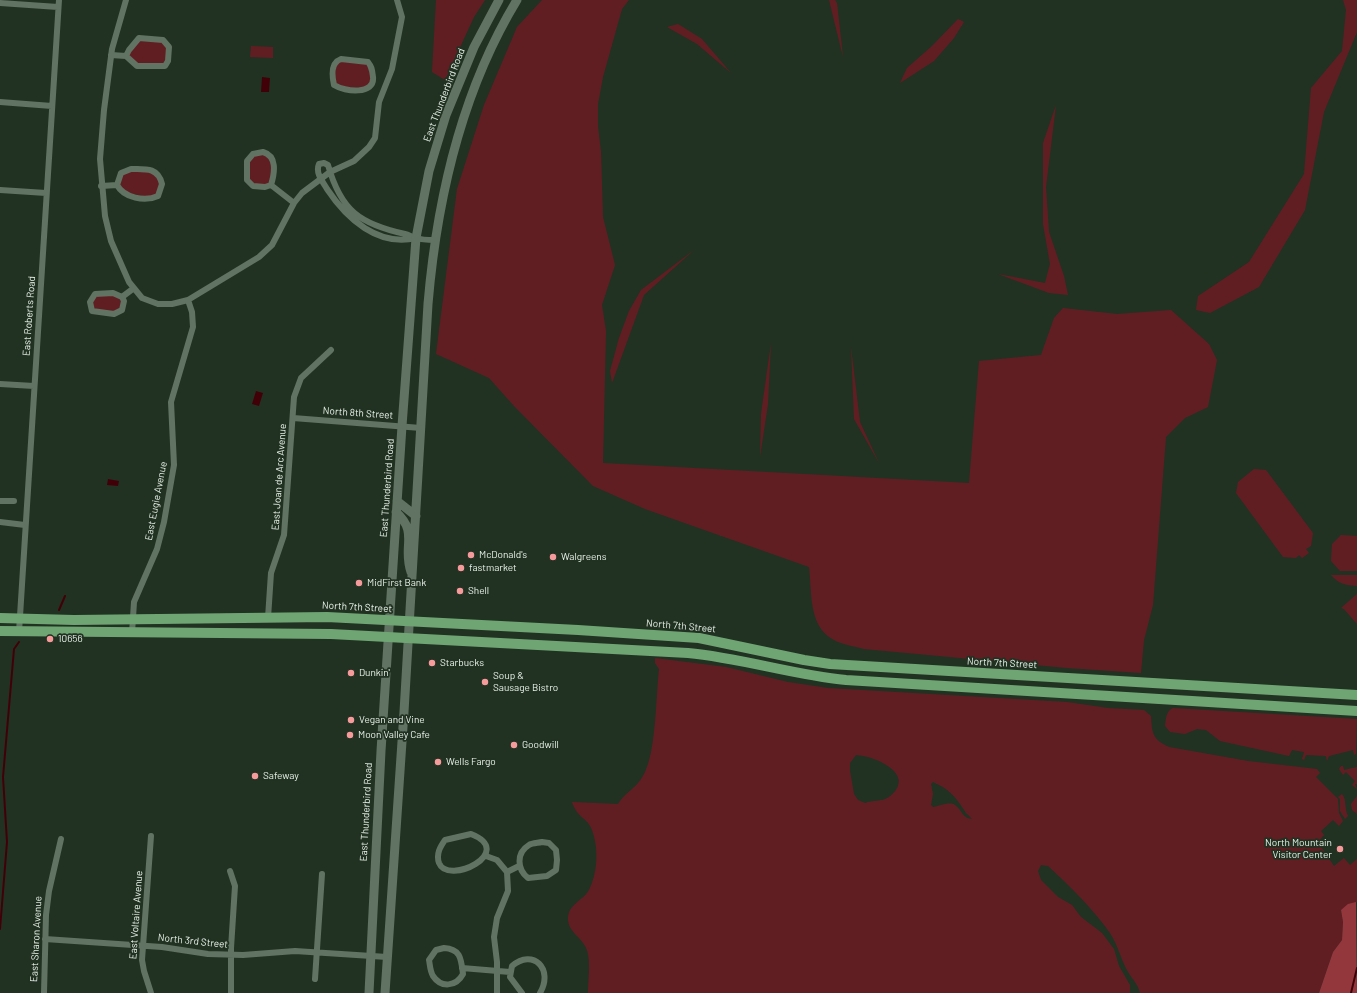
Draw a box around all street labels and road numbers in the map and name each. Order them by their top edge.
street label: East Thunderbird Road [421,47,467,143]
street label: East Roberts Road [20,276,38,356]
street label: North 8th Street [322,405,394,421]
street label: East Joan de Arc Avenue [269,423,289,531]
street label: East Thunderbird Road [378,438,396,538]
street label: East Eugie Avenue [142,461,170,541]
street label: North 7th Street [322,599,392,615]
street label: North 7th Street [646,617,716,635]
street label: North 7th Street [967,655,1037,671]
street label: East Thunderbird Road [357,762,375,862]
street label: East Voltaire Avenue [127,870,145,960]
street label: East Sharon Avenue [28,896,44,982]
street label: North 3rd Street [157,931,229,951]

